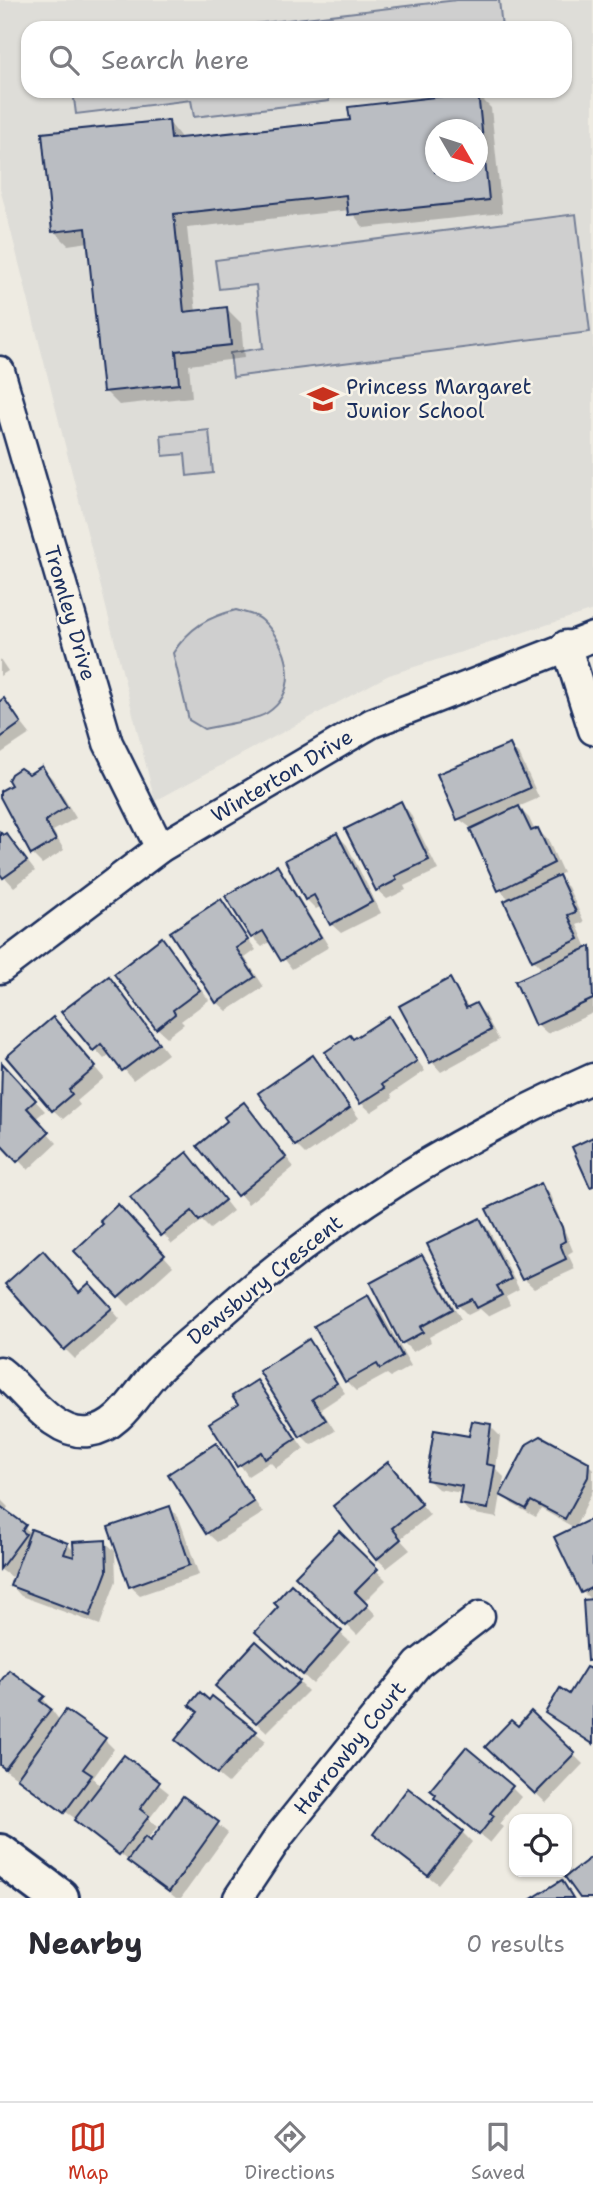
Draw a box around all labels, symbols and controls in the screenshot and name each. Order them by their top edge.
search box [21,21,572,98]
icon: search [45,41,83,79]
text: Search here [101,42,250,77]
north arrow [425,119,488,182]
place label: Princess Margaret Junior School [346,373,532,425]
school or university icon: Princess Margaret Junior School [306,382,340,416]
street label: Tromley Drive [37,542,103,684]
street label: Winterton Drive [206,723,358,829]
street label: Dewsbury Crescent [181,1209,349,1351]
street label: Harrowby Court [288,1675,412,1821]
map controls [509,1814,572,1877]
button: locate [509,1814,572,1877]
text: Nearby [28,1923,143,1964]
text: 0 results [466,1929,565,1959]
tab: Map [68,2118,109,2185]
tab: Directions [245,2118,335,2185]
tab: Saved [471,2118,525,2185]

